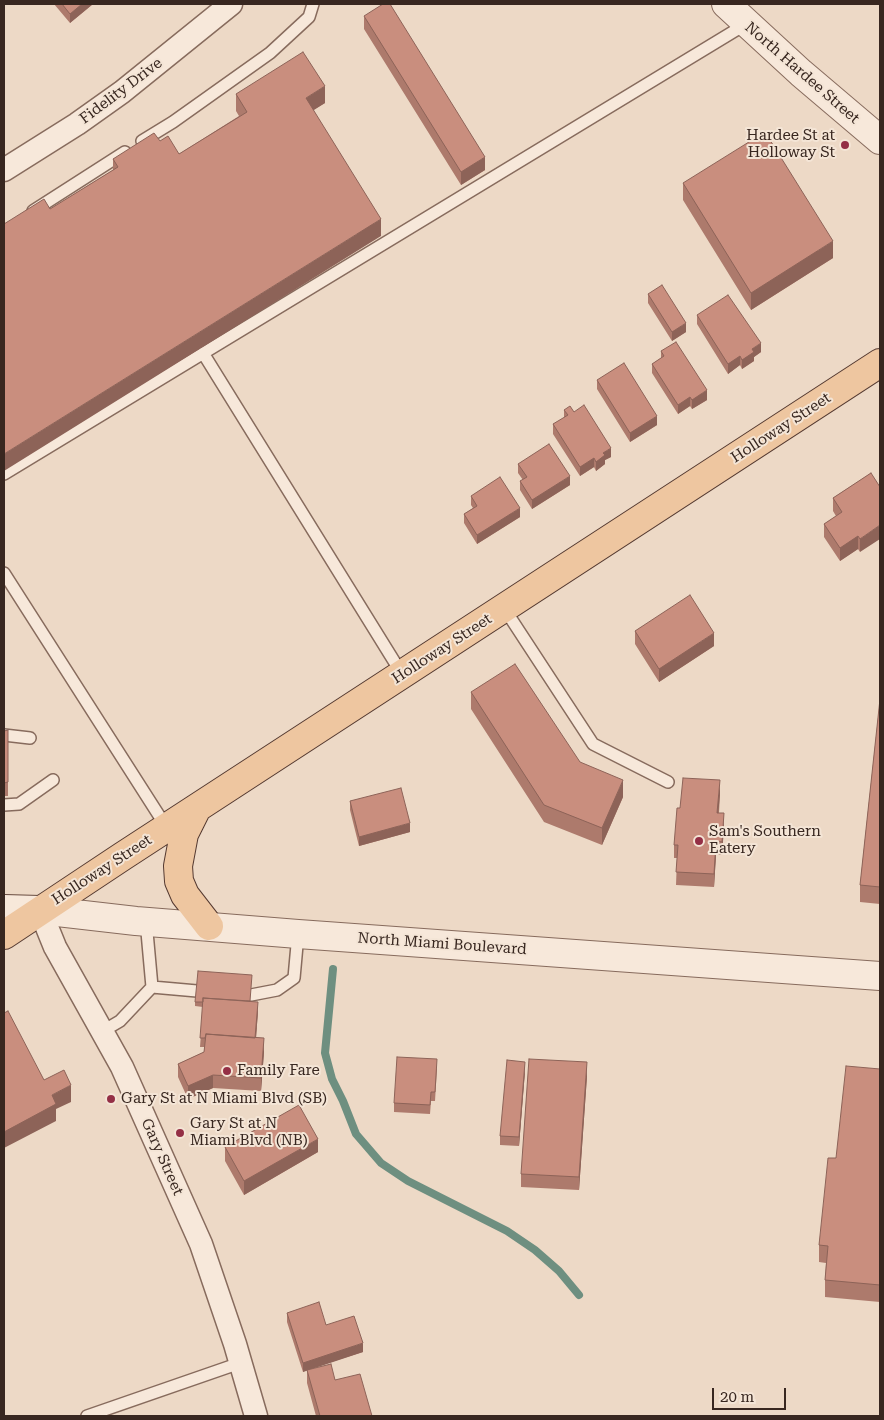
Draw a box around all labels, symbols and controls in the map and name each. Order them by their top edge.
street label: North Hardee Street [741,18,863,128]
street label: Fidelity Drive [76,54,166,128]
place label: Hardee St at Holloway St [746,127,835,162]
marker: Hardee St at Holloway St [839,139,851,151]
street label: Holloway Street [728,389,834,467]
street label: Holloway Street [389,610,495,688]
place label: Sam's Southern Eatery [709,823,821,858]
street label: Holloway Street [49,831,155,909]
marker: Sam's Southern Eatery [693,835,705,847]
street label: North Miami Boulevard [357,929,527,959]
place label: Family Fare [237,1062,320,1080]
marker: Family Fare [221,1065,233,1077]
place label: Gary St at N Miami Blvd (SB) [121,1090,327,1108]
marker: Gary St at N Miami Blvd (SB) [105,1093,117,1105]
place label: Gary St at N Miami Blvd (NB) [190,1115,308,1150]
street label: Gary Street [137,1116,187,1198]
marker: Gary St at N Miami Blvd (NB) [174,1127,186,1139]
scale bar [714,1378,788,1410]
text: 20 m [720,1388,754,1406]

